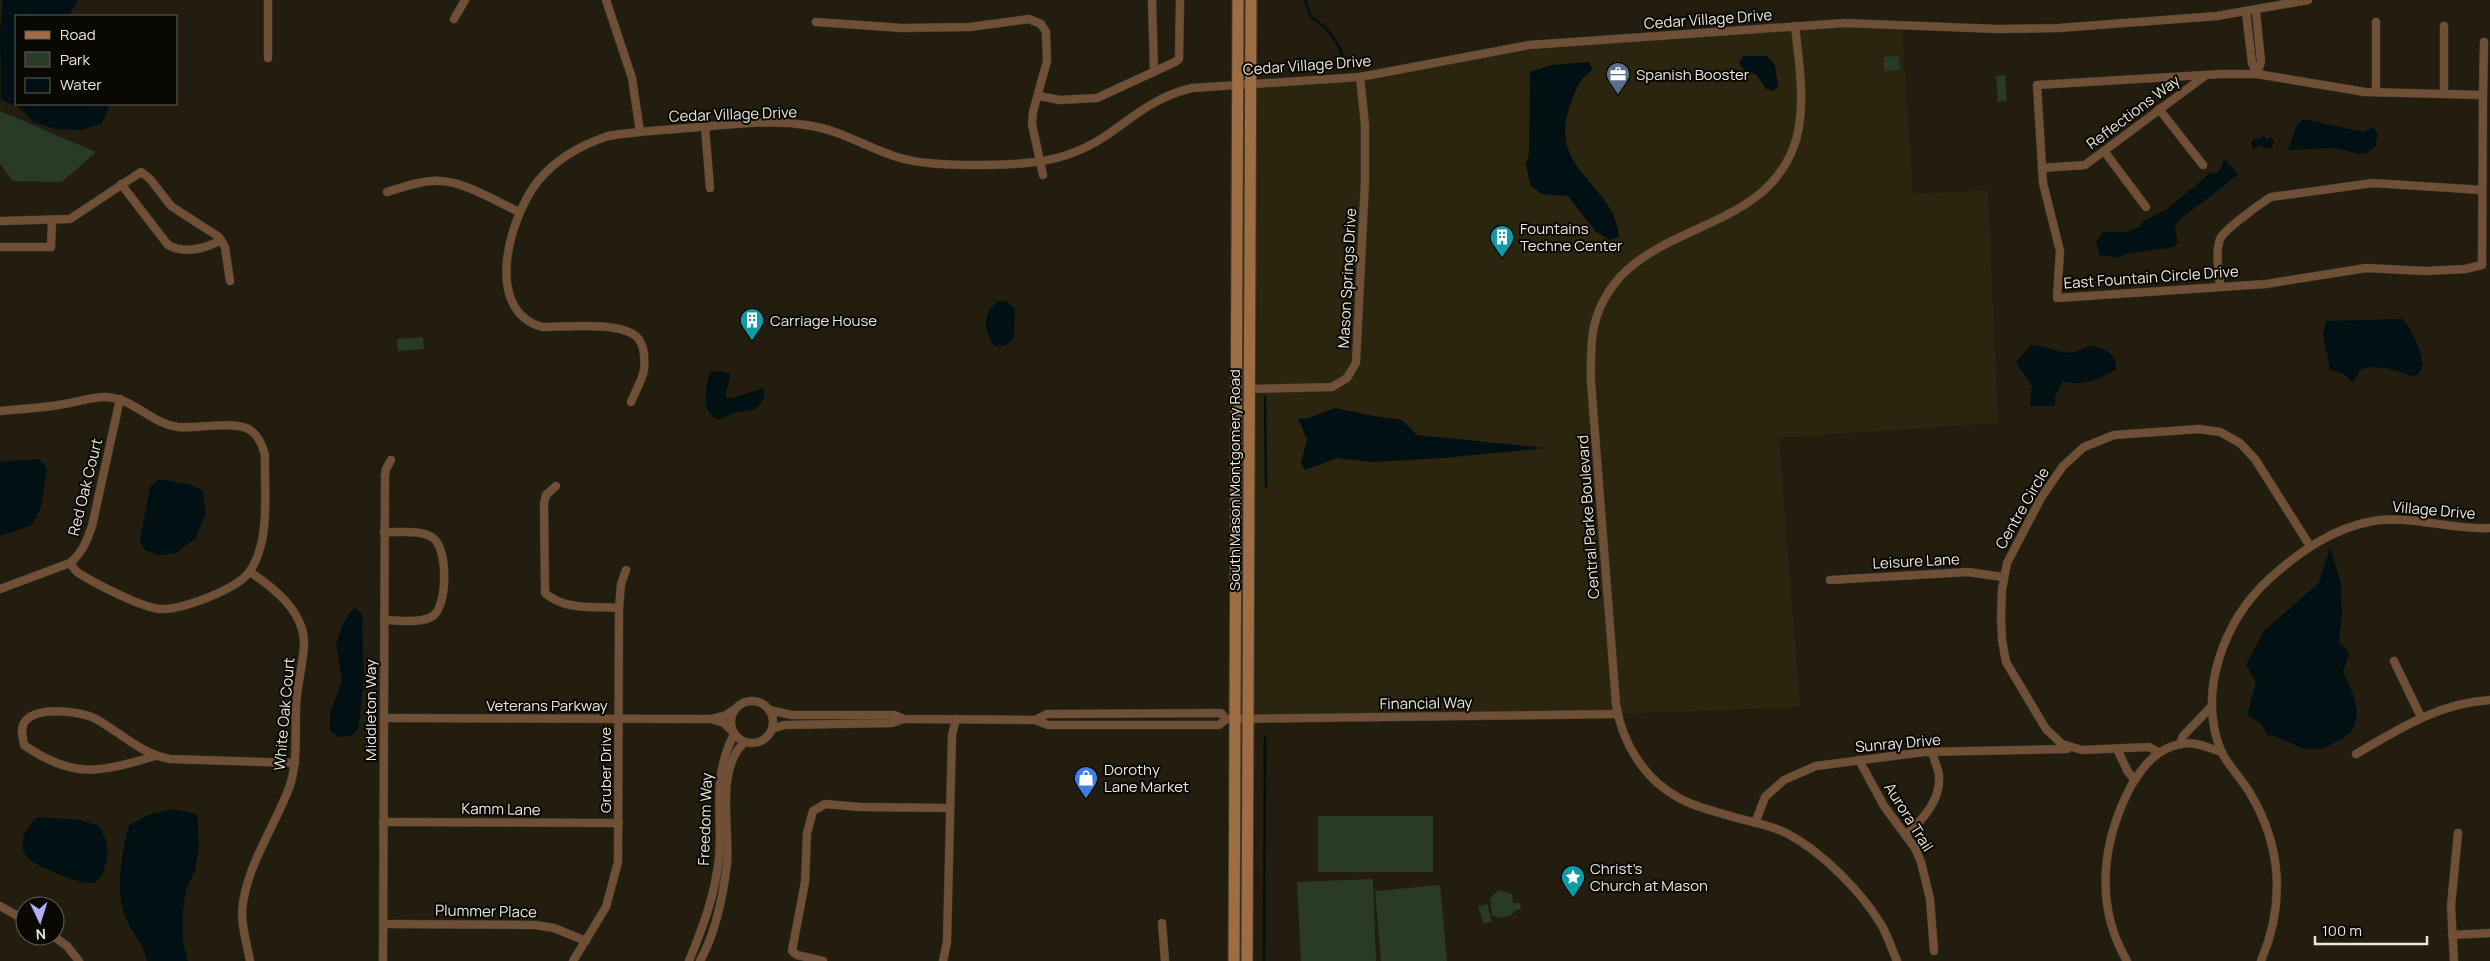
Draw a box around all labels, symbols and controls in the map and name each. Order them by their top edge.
street label: Cedar Village Drive [1643,4,1773,34]
legend [15,15,178,105]
text: Road [60,24,96,45]
text: Park [60,49,90,70]
street label: Cedar Village Drive [1242,50,1372,80]
office icon: Spanish Booster [1605,61,1631,95]
place label: Spanish Booster [1636,64,1750,85]
street label: Reflections Way [2082,70,2184,154]
text: Water [60,74,102,95]
street label: Cedar Village Drive [668,101,798,127]
street label: Mason Springs Drive [1333,207,1361,349]
place label: Fountains Techne Center [1520,218,1623,256]
building icon: Fountains Techne Center [1489,224,1515,258]
street label: East Fountain Circle Drive [2063,260,2239,294]
building icon: Carriage House [739,307,765,341]
place label: Carriage House [770,310,877,331]
street label: South Mason Montgomery Road [1224,369,1245,591]
street label: Central Parke Boulevard [1572,434,1604,600]
street label: Red Oak Court [63,436,107,538]
street label: Centre Circle [1990,463,2054,553]
street label: Village Drive [2392,496,2477,524]
street label: Leisure Lane [1872,548,1960,574]
street label: White Oak Court [269,657,299,771]
street label: Middleton Way [360,659,381,761]
street label: Financial Way [1379,692,1473,714]
street label: Veterans Parkway [486,695,608,716]
street label: Gruber Drive [595,727,616,813]
street label: Sunray Drive [1854,729,1942,757]
place label: Dorothy Lane Market [1104,759,1189,797]
shop icon: Dorothy Lane Market [1073,765,1099,799]
street label: Freedom Way [693,772,717,866]
street label: Aurora Trail [1880,779,1938,855]
street label: Kamm Lane [461,798,541,820]
place label: Christ’s Church at Mason [1590,858,1708,896]
place icon: Christ’s Church at Mason [1560,864,1586,898]
north arrow [15,896,65,946]
street label: Plummer Place [435,900,537,922]
scale bar [2315,914,2428,946]
text: 100 m [2322,920,2362,941]
text: N [35,925,47,944]

